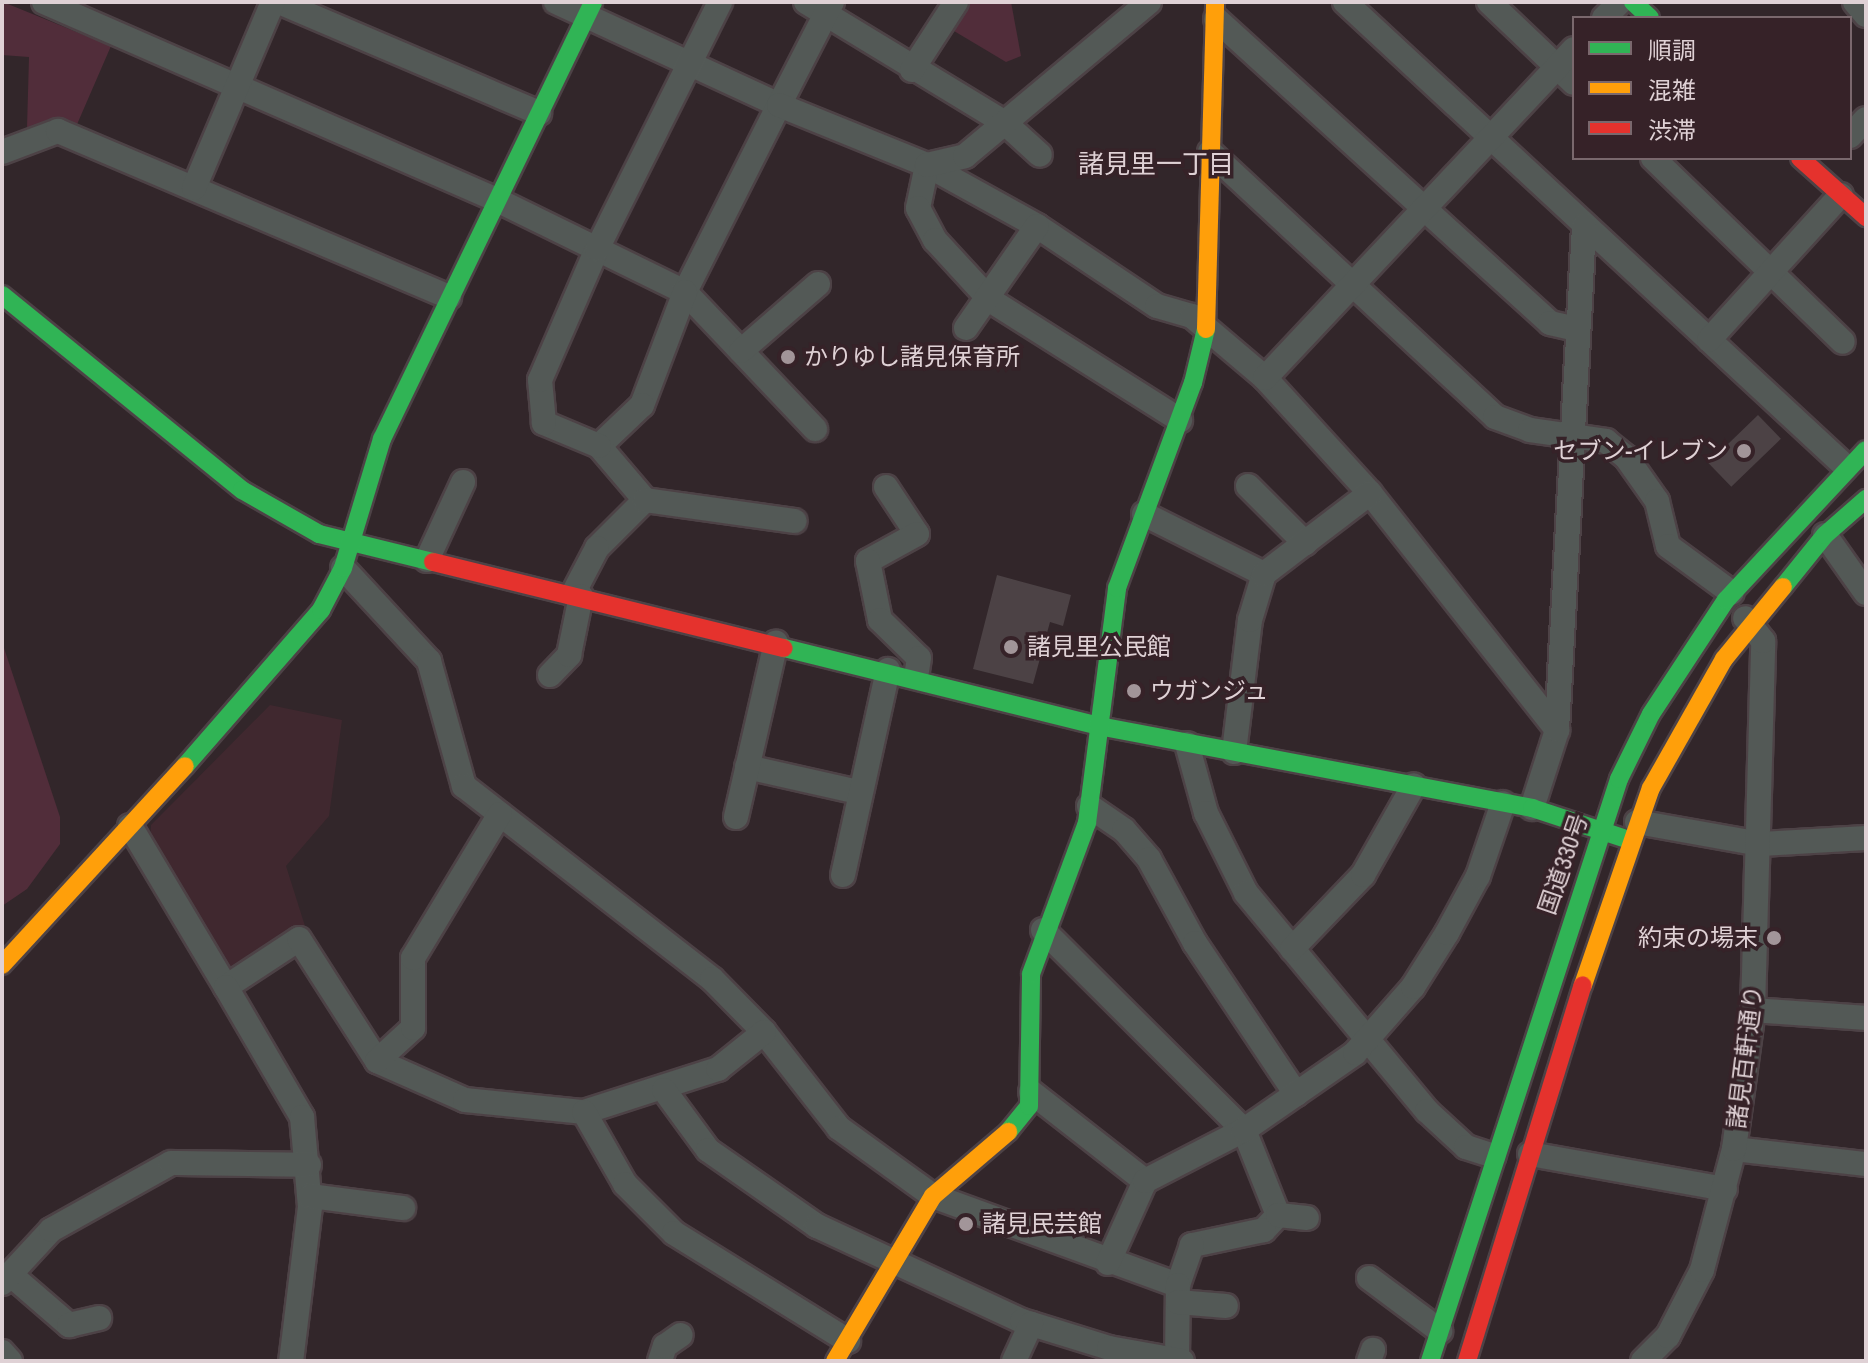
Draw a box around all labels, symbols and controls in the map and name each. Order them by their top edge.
legend [1572,16,1852,160]
text: 順調 [1648,34,1696,66]
text: 混雑 [1648,74,1696,106]
text: 渋滞 [1648,114,1696,146]
district label: 諸見里一丁目 [1078,148,1234,180]
place label: かりゆし諸見保育所 [804,343,1020,371]
marker: かりゆし諸見保育所 [779,348,797,366]
place label: セブン-イレブン [1553,437,1728,465]
marker: セブン-イレブン [1735,442,1753,460]
place label: 諸見里公民館 [1027,633,1171,661]
marker: 諸見里公民館 [1002,638,1020,656]
place label: ウガンジュ [1150,677,1270,705]
marker: ウガンジュ [1125,682,1143,700]
street label: 国道330号 [1532,810,1594,918]
place label: 約束の場末 [1638,924,1758,952]
marker: 約束の場末 [1765,929,1783,947]
street label: 諸見百軒通り [1722,984,1768,1130]
place label: 諸見民芸館 [982,1210,1102,1238]
marker: 諸見民芸館 [957,1215,975,1233]

